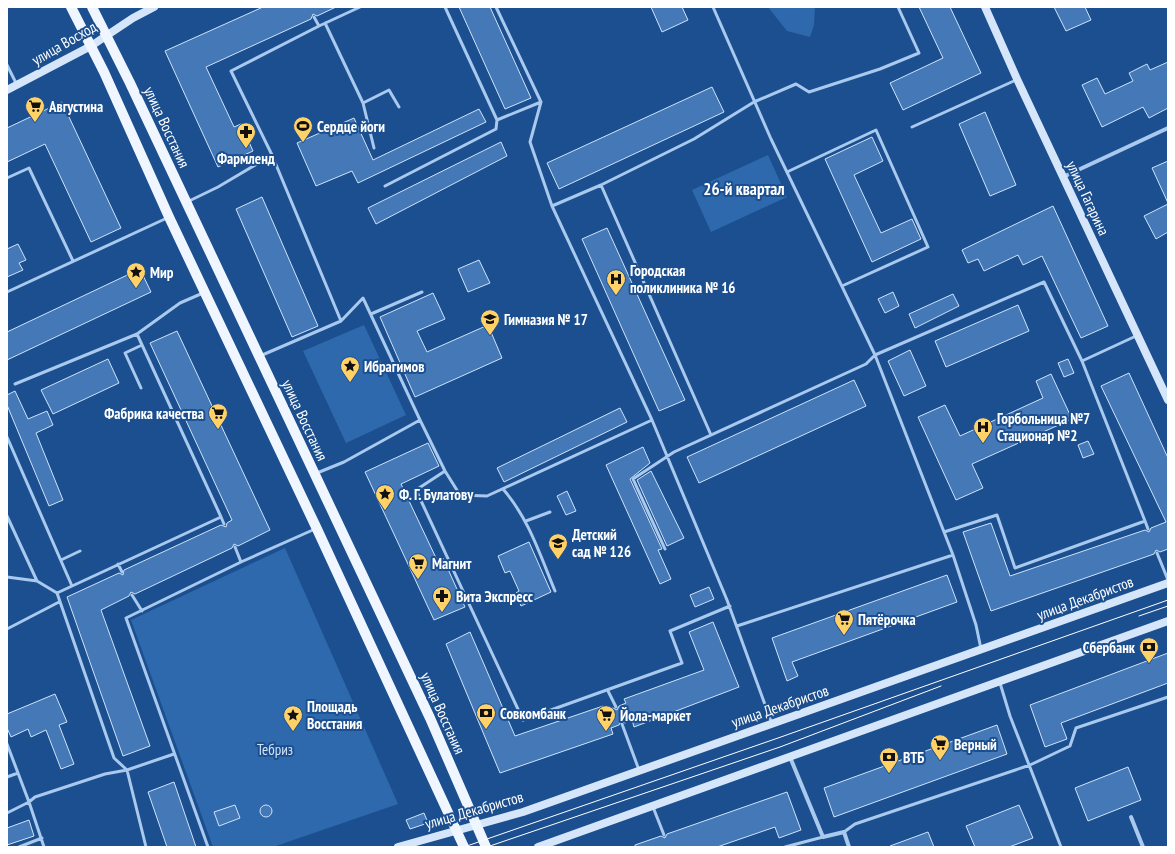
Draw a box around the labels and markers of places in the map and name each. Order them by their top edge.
supermarket icon: Августина [24,95,46,123]
place label: Августина [48,97,103,116]
sports icon: Сердце йоги [292,115,314,143]
place label: Сердце йоги [317,117,385,136]
pharmacy icon: Фармленд [235,121,257,149]
place label: Фармленд [217,149,275,168]
place icon: Мир [125,261,147,289]
place label: Городская поликлиника № 16 [630,261,736,297]
place label: Мир [150,263,174,282]
hospital icon: Городская поликлиника № 16 [605,268,627,296]
school or university icon: Гимназия № 17 [479,308,501,336]
place label: Гимназия № 17 [504,310,588,329]
place icon: Ибрагимов [339,355,361,383]
place label: Ибрагимов [364,357,424,376]
supermarket icon: Фабрика качества [207,402,229,430]
place label: Фабрика качества [104,404,204,423]
place label: Горбольница №7 Стационар №2 [997,409,1090,445]
hospital icon: Горбольница №7 Стационар №2 [972,416,994,444]
place icon: Ф. Г. Булатову [374,483,396,511]
place label: Ф. Г. Булатову [399,485,474,504]
place label: Детский сад № 126 [572,525,631,561]
school or university icon: Детский сад № 126 [547,532,569,560]
supermarket icon: Магнит [407,552,429,580]
place label: Магнит [432,554,472,573]
pharmacy icon: Вита Экспресс [431,585,453,613]
place label: Вита Экспресс [456,587,534,606]
supermarket icon: Пятёрочка [833,608,855,636]
place label: Пятёрочка [858,610,916,629]
bank icon: Сбербанк [1138,636,1160,664]
place label: Сбербанк [1083,638,1136,657]
place label: Площадь Восстания [307,697,362,733]
bank icon: Совкомбанк [475,702,497,730]
place icon: Площадь Восстания [282,704,304,732]
place label: Совкомбанк [500,704,567,723]
supermarket icon: Йола-маркет [595,704,617,732]
place label: Йола-маркет [620,706,692,725]
supermarket icon: Верный [929,733,951,761]
place label: Верный [954,735,997,754]
bank icon: ВТБ [878,746,900,774]
place label: ВТБ [903,748,924,767]

